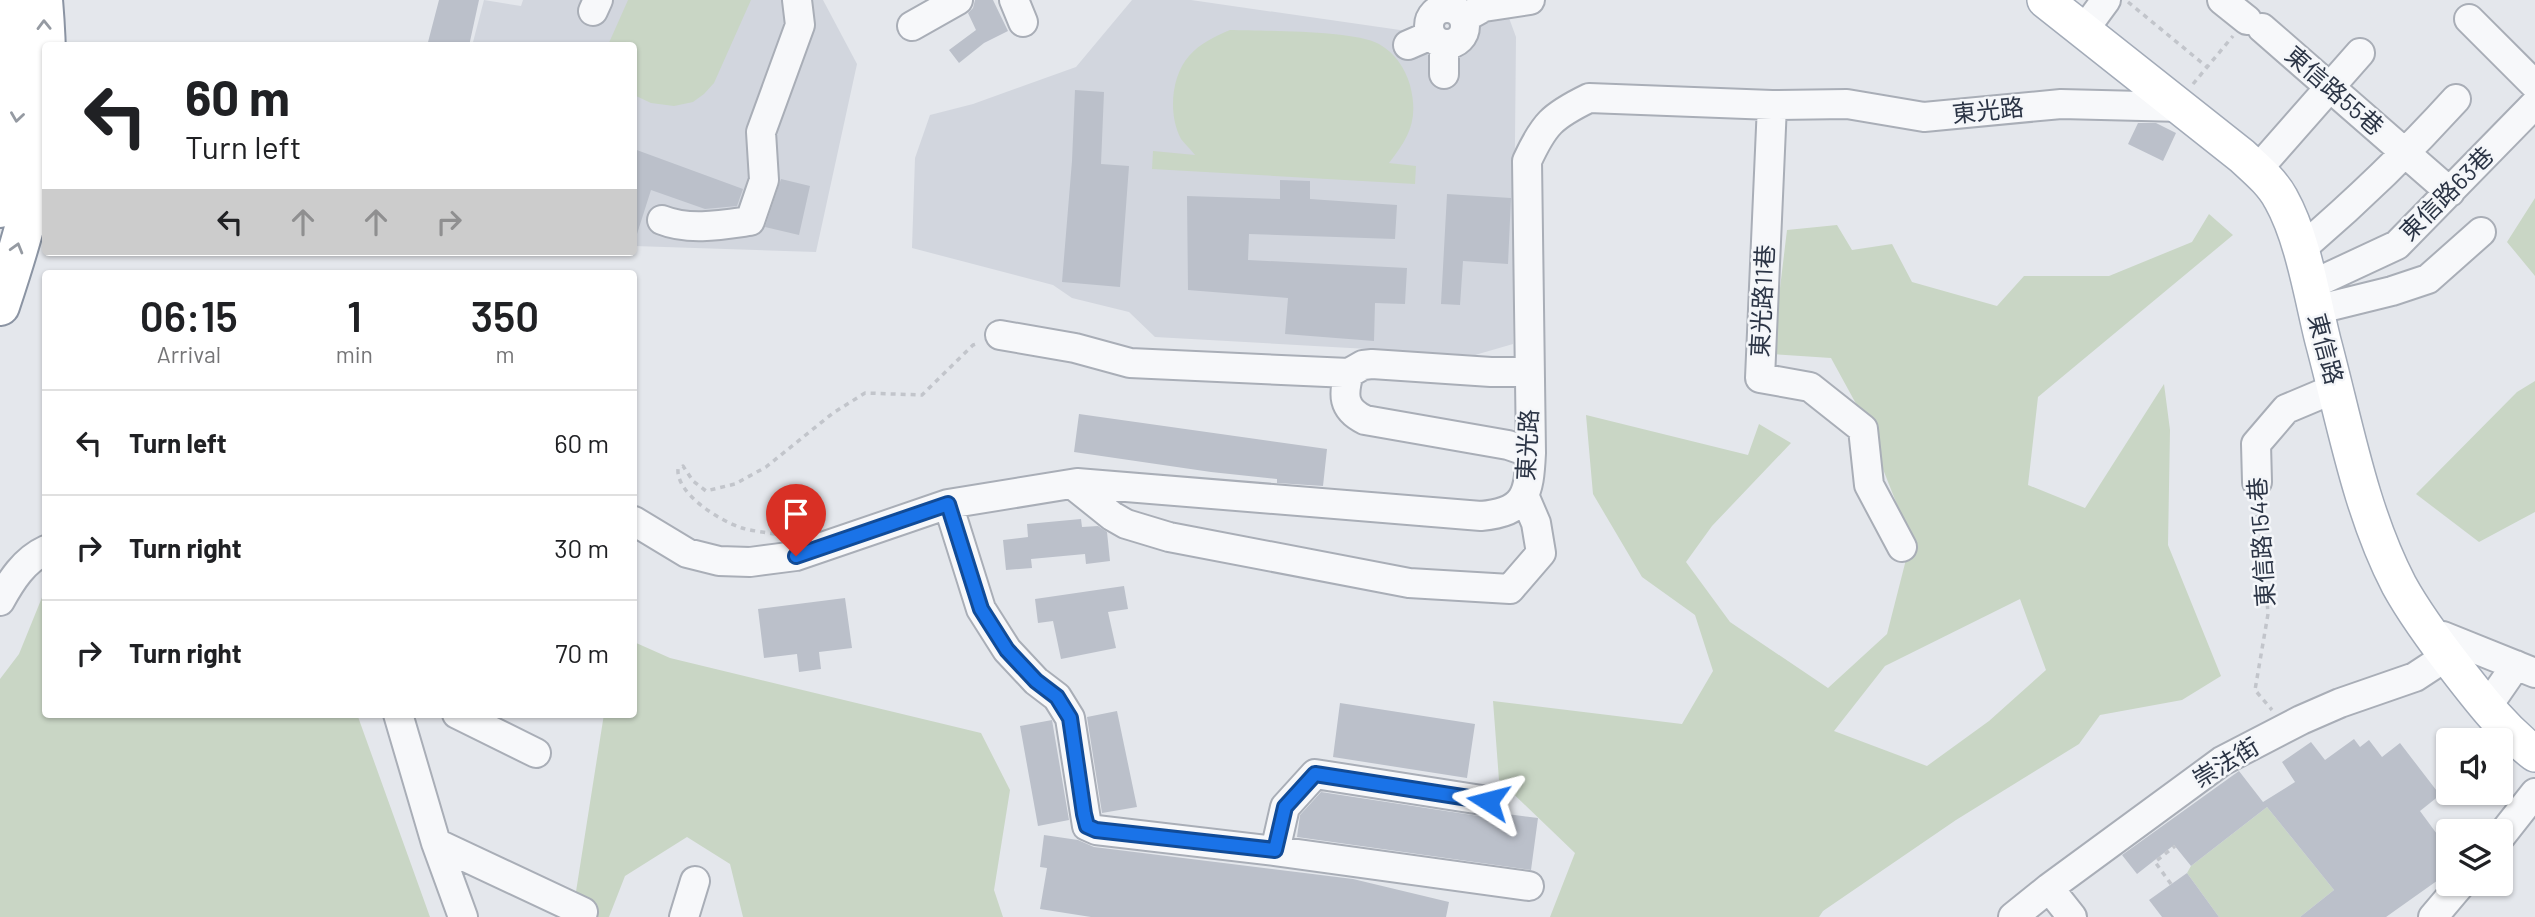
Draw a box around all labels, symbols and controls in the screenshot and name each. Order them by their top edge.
one-way arrow [36,19,52,29]
street label: 東信路55巷 [2280,39,2390,140]
text: 60 m [185,67,290,126]
icon: left [70,70,161,161]
street label: 東光路 [1951,91,2025,128]
one-way arrow [10,111,25,123]
text: Turn left [185,127,302,165]
street label: 東信路63巷 [2393,140,2499,246]
icon: left [211,203,249,241]
icon: ahead [284,203,322,241]
icon: ahead [357,203,395,241]
icon: right [430,203,468,241]
one-way arrow [9,242,24,254]
street label: 東光路11巷 [1744,244,1779,358]
text: 06:15 [140,290,238,340]
text: 1 [347,290,362,340]
text: 350 [471,290,539,340]
street label: 東信路 [2303,310,2350,387]
text: Arrival [157,340,221,368]
text: min [336,340,373,368]
text: m [495,340,514,368]
street label: 東光路 [1510,408,1543,482]
icon: left [70,424,108,462]
text: Turn left [129,427,227,458]
text: 60 m [554,427,609,458]
street label: 東信路154巷 [2242,476,2280,608]
pin [766,484,826,556]
icon: arrive [777,495,815,533]
icon: right [70,529,108,567]
text: Turn right [129,532,242,563]
text: 30 m [554,532,609,563]
icon: right [70,634,108,672]
text: Turn right [129,637,242,668]
text: 70 m [555,637,609,668]
map controls [2436,728,2513,896]
button: sound [2436,728,2513,805]
street label: 崇法街 [2187,731,2264,793]
position arrow [1451,764,1525,838]
button: layers [2436,819,2513,896]

